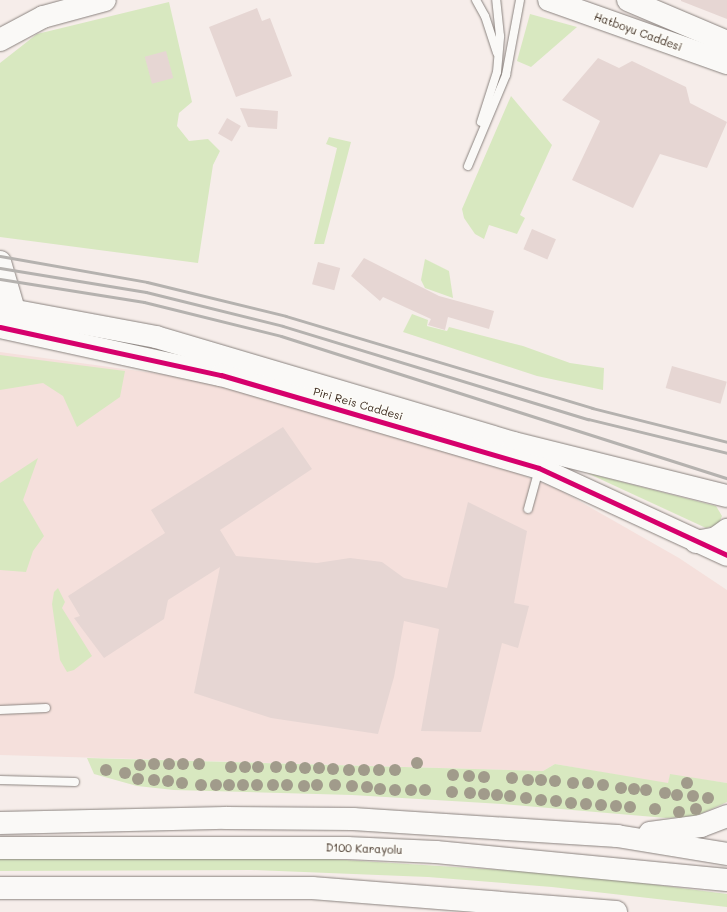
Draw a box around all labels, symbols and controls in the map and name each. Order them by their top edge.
street label: Hatboyu Caddesi [592,10,684,54]
street label: Piri Reis Caddesi [312,385,404,423]
street label: D100 Karayolu [326,841,402,857]

